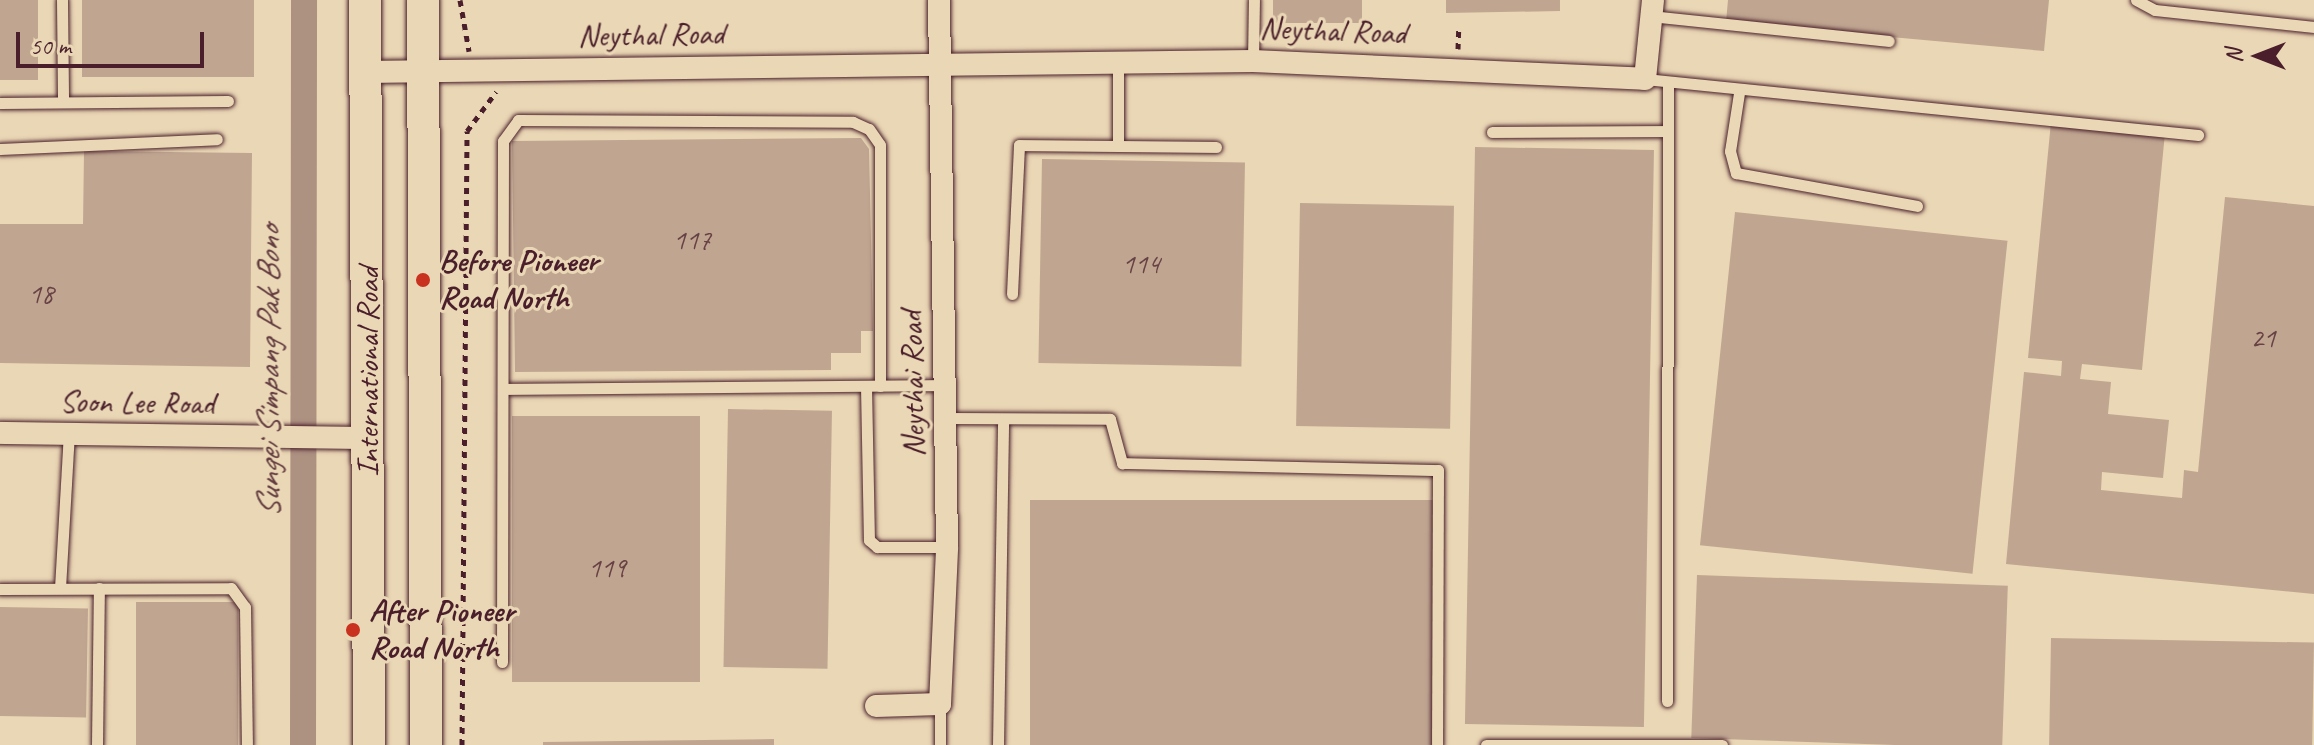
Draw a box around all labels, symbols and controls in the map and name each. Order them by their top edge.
street label: Neythal Road [1260,9,1406,53]
street label: Neythal Road [578,15,724,55]
scale bar [20,16,208,66]
north arrow [2218,16,2298,96]
text: 50 m [30,31,71,61]
text: N [2220,49,2248,63]
house number: 117 [673,223,711,257]
water label: Sungei Simpang Pak Bono [248,225,288,519]
place label: Before Pioneer Road North [439,243,598,318]
house number: 114 [1122,247,1160,281]
street label: International Road [349,268,387,476]
marker: Before Pioneer Road North [414,271,432,289]
house number: 18 [28,277,54,311]
street label: Neythai Road [893,311,933,457]
house number: 21 [2250,321,2276,355]
street label: Soon Lee Road [59,382,215,424]
house number: 119 [588,551,626,585]
place label: After Pioneer Road North [369,593,515,668]
marker: After Pioneer Road North [344,621,362,639]

